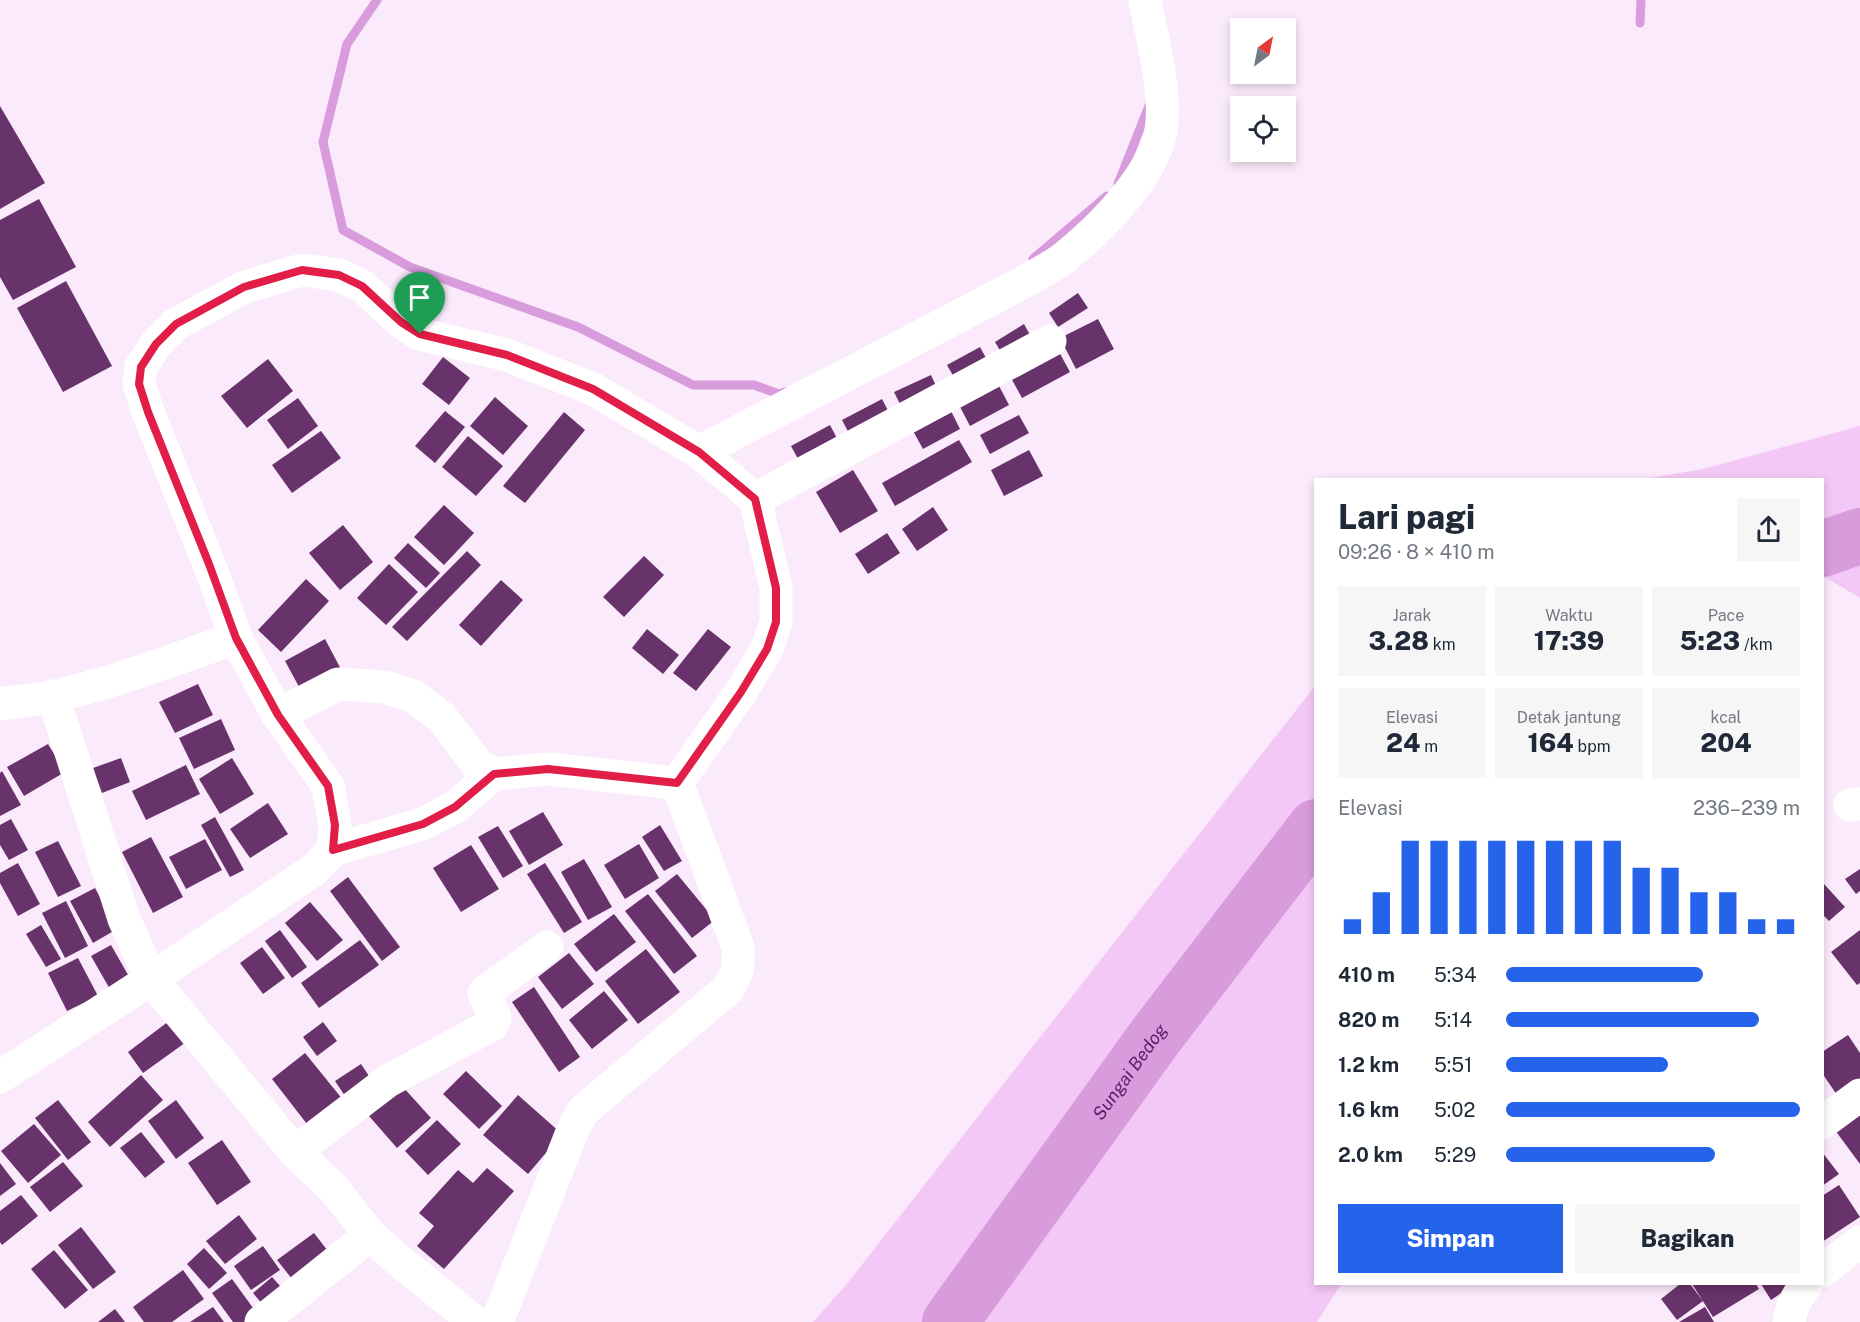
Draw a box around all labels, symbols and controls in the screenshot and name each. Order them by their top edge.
north arrow [1230,18,1296,84]
map controls [1230,18,1296,162]
button: locate [1230,96,1296,162]
pin [394,272,445,334]
icon: arrive [403,281,436,314]
text: Lari pagi [1338,498,1475,536]
button: share [1737,498,1800,561]
text: 09:26 · 8 × 410 m [1338,540,1495,564]
text: Jarak [1393,606,1431,625]
text: Waktu [1545,606,1593,625]
text: Pace [1708,606,1744,625]
text: 3.28 [1368,625,1429,656]
text: 17:39 [1534,625,1604,656]
text: 5:23 [1680,625,1740,656]
text: km [1429,635,1456,654]
text: /km [1740,635,1773,654]
text: Elevasi [1386,708,1438,727]
text: Detak jantung [1517,708,1621,727]
text: kcal [1711,708,1741,727]
text: 24 [1386,727,1420,758]
text: 164 [1527,727,1574,758]
text: 204 [1700,727,1752,758]
text: m [1420,737,1438,756]
text: bpm [1574,737,1611,756]
text: Elevasi [1338,796,1403,820]
text: 236–239 m [1693,796,1800,820]
text: 410 m [1338,963,1395,987]
text: 5:34 [1434,963,1476,987]
text: 820 m [1338,1008,1399,1032]
text: 5:14 [1434,1008,1472,1032]
water label: Sungai Bedog [1088,1019,1171,1124]
text: 1.2 km [1338,1053,1399,1077]
text: 5:51 [1434,1053,1472,1077]
text: 1.6 km [1338,1098,1399,1122]
text: 5:02 [1434,1098,1475,1122]
text: 2.0 km [1338,1143,1403,1167]
text: 5:29 [1434,1143,1476,1167]
button: Simpan [1338,1204,1563,1273]
button: Bagikan [1575,1204,1800,1273]

